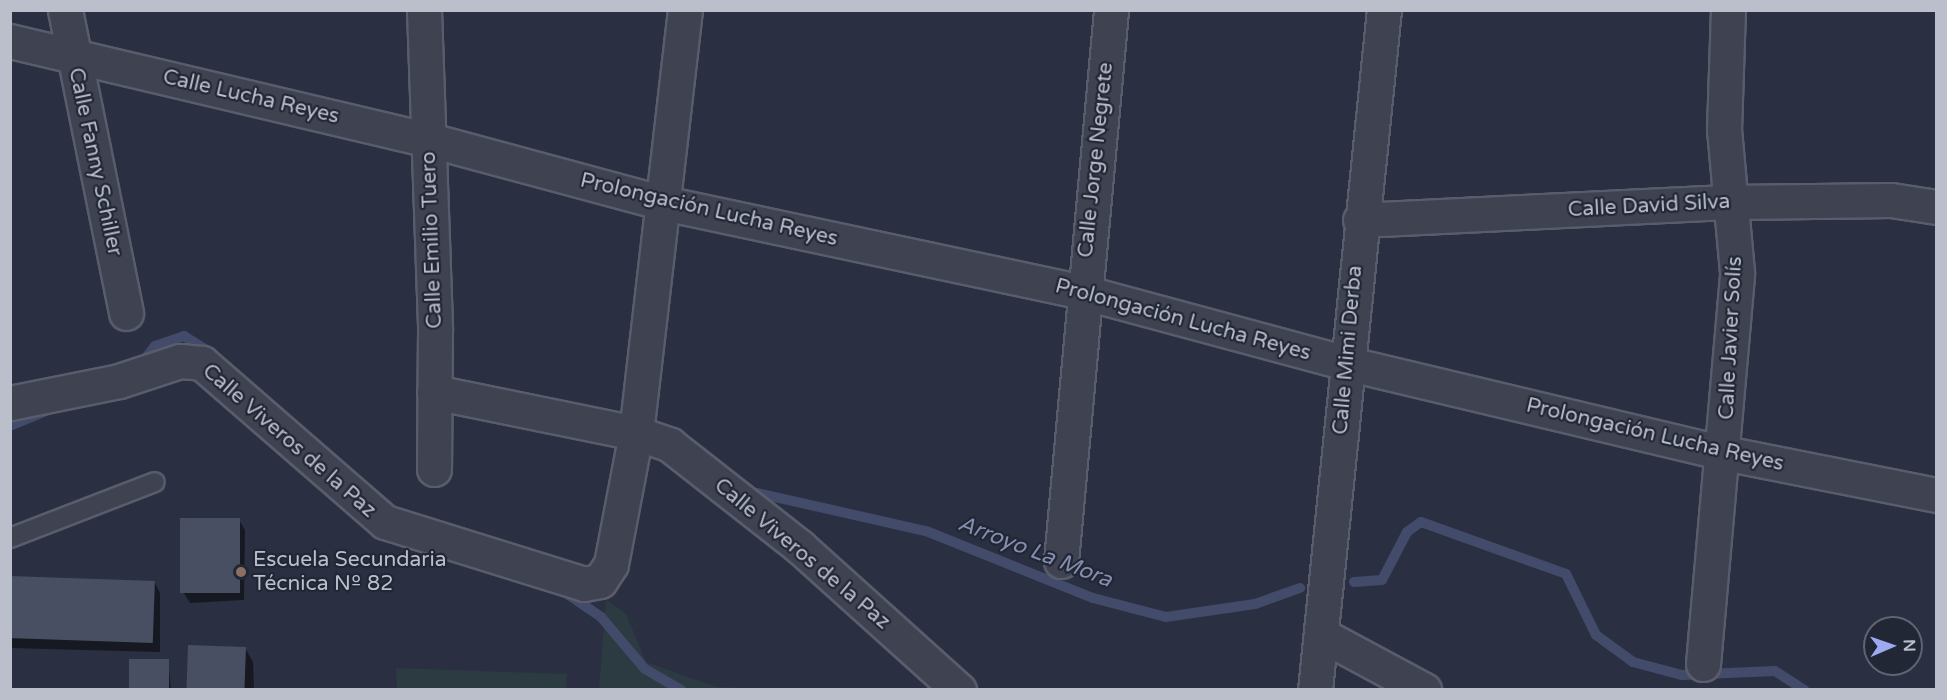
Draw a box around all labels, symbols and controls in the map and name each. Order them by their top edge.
street label: Calle Jorge Negrete [1073,61,1119,259]
street label: Calle Lucha Reyes [160,64,342,130]
street label: Calle Fanny Schiller [63,66,127,258]
street label: Calle Emilio Tuero [416,151,448,329]
street label: Prolongación Lucha Reyes [578,168,840,252]
street label: Calle David Silva [1567,189,1731,223]
street label: Calle Javier Solís [1714,256,1748,420]
street label: Calle Mimi Derba [1328,264,1368,436]
street label: Prolongación Lucha Reyes [1052,274,1314,366]
street label: Calle Viveros de la Paz [197,359,381,523]
street label: Prolongación Lucha Reyes [1524,393,1786,477]
street label: Calle Viveros de la Paz [709,473,895,635]
water label: Arroyo La Mora [954,511,1116,593]
place label: Escuela Secundaria Técnica Nº 82 [253,547,446,597]
marker: Escuela Secundaria Técnica Nº 82 [234,565,248,579]
north arrow [1863,616,1923,676]
text: N [1899,639,1919,652]

